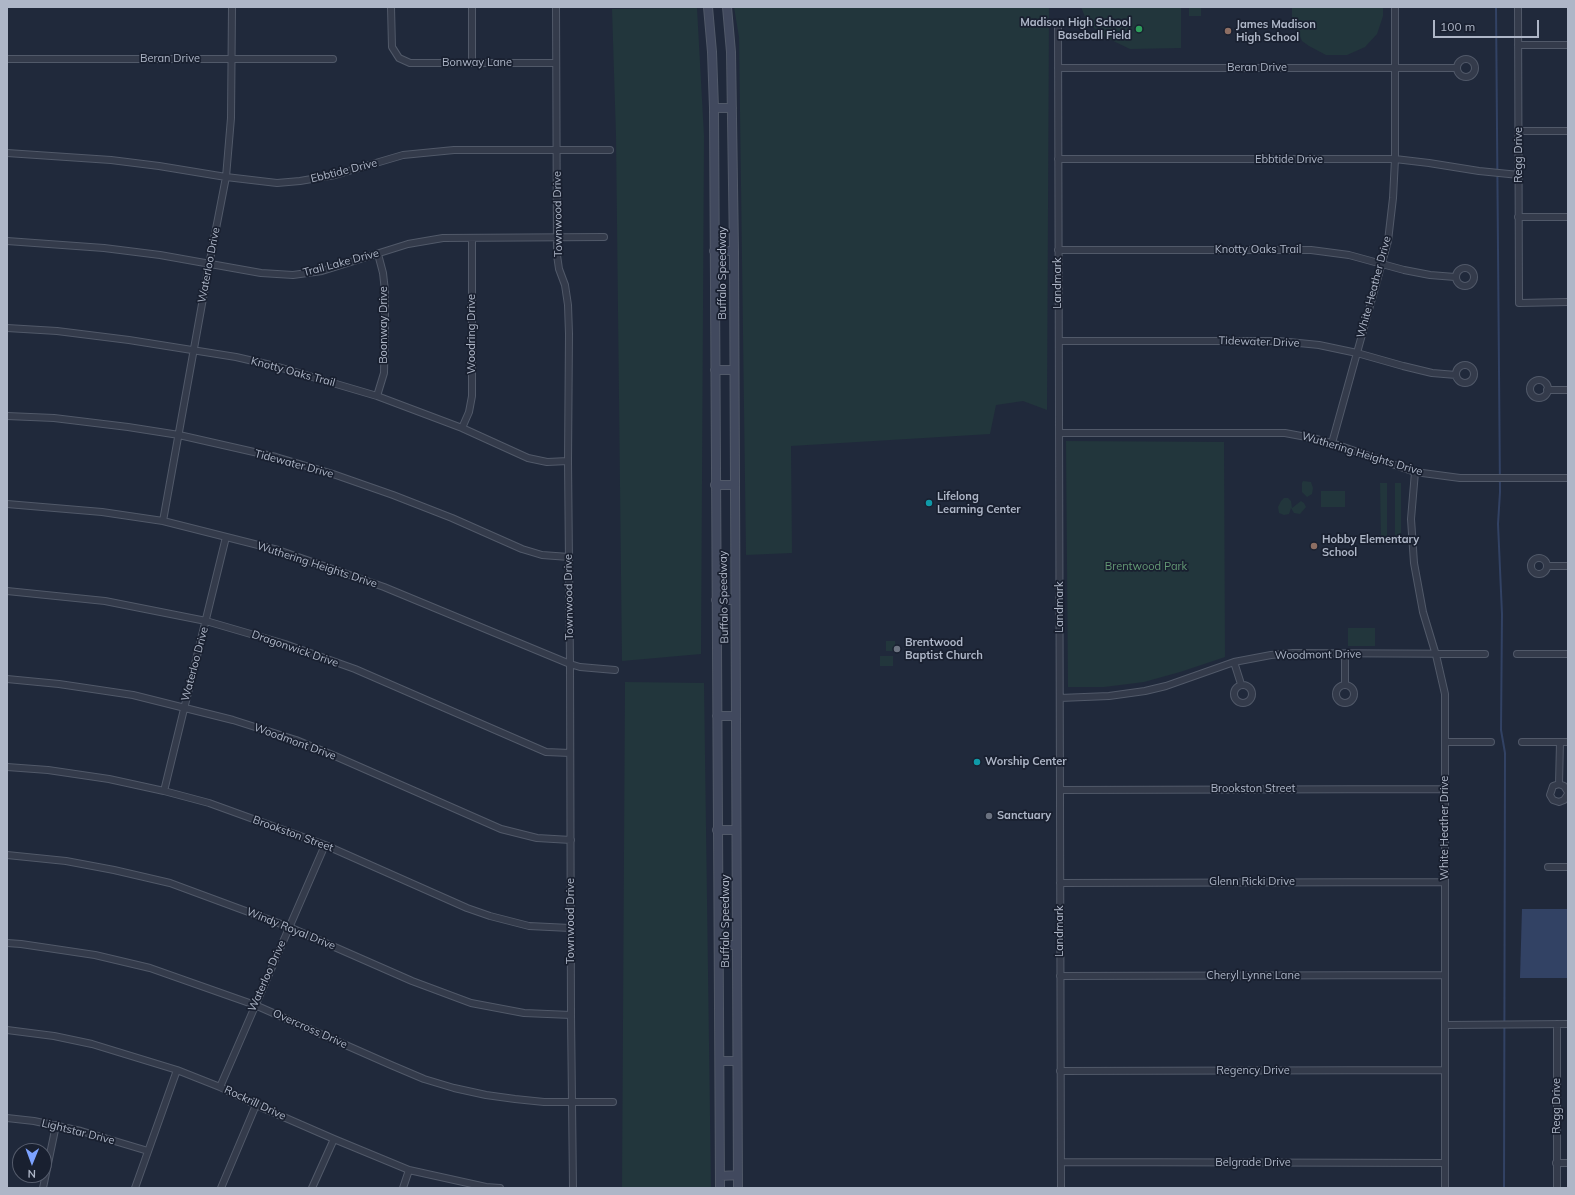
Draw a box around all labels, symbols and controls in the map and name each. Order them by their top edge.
scale bar [1435,12,1541,38]
place label: Madison High School Baseball Field [1020,16,1131,42]
place label: James Madison High School [1236,18,1316,44]
text: 100 m [1440,19,1475,34]
marker: Madison High School Baseball Field [1134,24,1144,34]
marker: James Madison High School [1223,26,1233,36]
street label: Beran Drive [140,52,200,66]
street label: Bonway Lane [442,56,512,70]
street label: Beran Drive [1227,61,1287,75]
street label: Regg Drive [1512,127,1526,183]
street label: Ebbtide Drive [1255,153,1323,167]
street label: Ebbtide Drive [309,156,379,186]
street label: Townwood Drive [551,171,565,257]
street label: Waterloo Drive [195,226,223,304]
street label: Buffalo Speedway [716,226,730,320]
street label: White Heather Drive [1354,235,1394,339]
street label: Knotty Oaks Trail [1215,243,1301,257]
street label: Trail Lake Drive [302,247,380,279]
street label: Landmark [1051,257,1065,309]
street label: Boonway Drive [377,286,391,364]
street label: Woodring Drive [465,294,479,374]
street label: Tidewater Drive [1218,334,1300,350]
street label: Knotty Oaks Trail [249,354,337,390]
street label: Wuthering Heights Drive [1300,429,1424,479]
street label: Tidewater Drive [253,447,335,481]
place label: Lifelong Learning Center [937,490,1021,516]
marker: Lifelong Learning Center [924,498,934,508]
place label: Hobby Elementary School [1322,533,1419,559]
street label: Wuthering Heights Drive [255,539,379,591]
marker: Hobby Elementary School [1309,541,1319,551]
street label: Buffalo Speedway [717,550,731,644]
street label: Townwood Drive [562,554,576,640]
park label: Brentwood Park [1105,560,1187,574]
street label: Landmark [1053,581,1067,633]
street label: Waterloo Drive [179,625,211,703]
street label: Dragonwick Drive [250,628,340,670]
place label: Brentwood Baptist Church [905,636,983,662]
marker: Brentwood Baptist Church [892,644,902,654]
street label: Woodmont Drive [1275,648,1361,662]
street label: Woodmont Drive [252,721,338,763]
place label: Worship Center [985,755,1067,769]
marker: Worship Center [972,757,982,767]
street label: White Heather Drive [1438,776,1452,880]
street label: Brookston Street [1211,782,1295,796]
place label: Sanctuary [997,809,1051,823]
marker: Sanctuary [984,811,994,821]
street label: Brookston Street [251,813,335,855]
street label: Buffalo Speedway [719,874,733,968]
street label: Glenn Ricki Drive [1209,875,1295,889]
street label: Townwood Drive [564,878,578,964]
street label: Windy Royal Drive [245,905,337,953]
street label: Landmark [1053,905,1067,957]
street label: Waterloo Drive [245,938,289,1014]
street label: Cheryl Lynne Lane [1206,969,1300,983]
street label: Overcross Drive [271,1007,349,1051]
street label: Regency Drive [1216,1064,1290,1078]
street label: Regg Drive [1550,1078,1564,1134]
street label: Rockrill Drive [222,1083,288,1123]
street label: Lightstar Drive [40,1117,116,1147]
north arrow [12,1143,52,1183]
street label: Belgrade Drive [1215,1156,1291,1170]
text: N [28,1167,36,1181]

